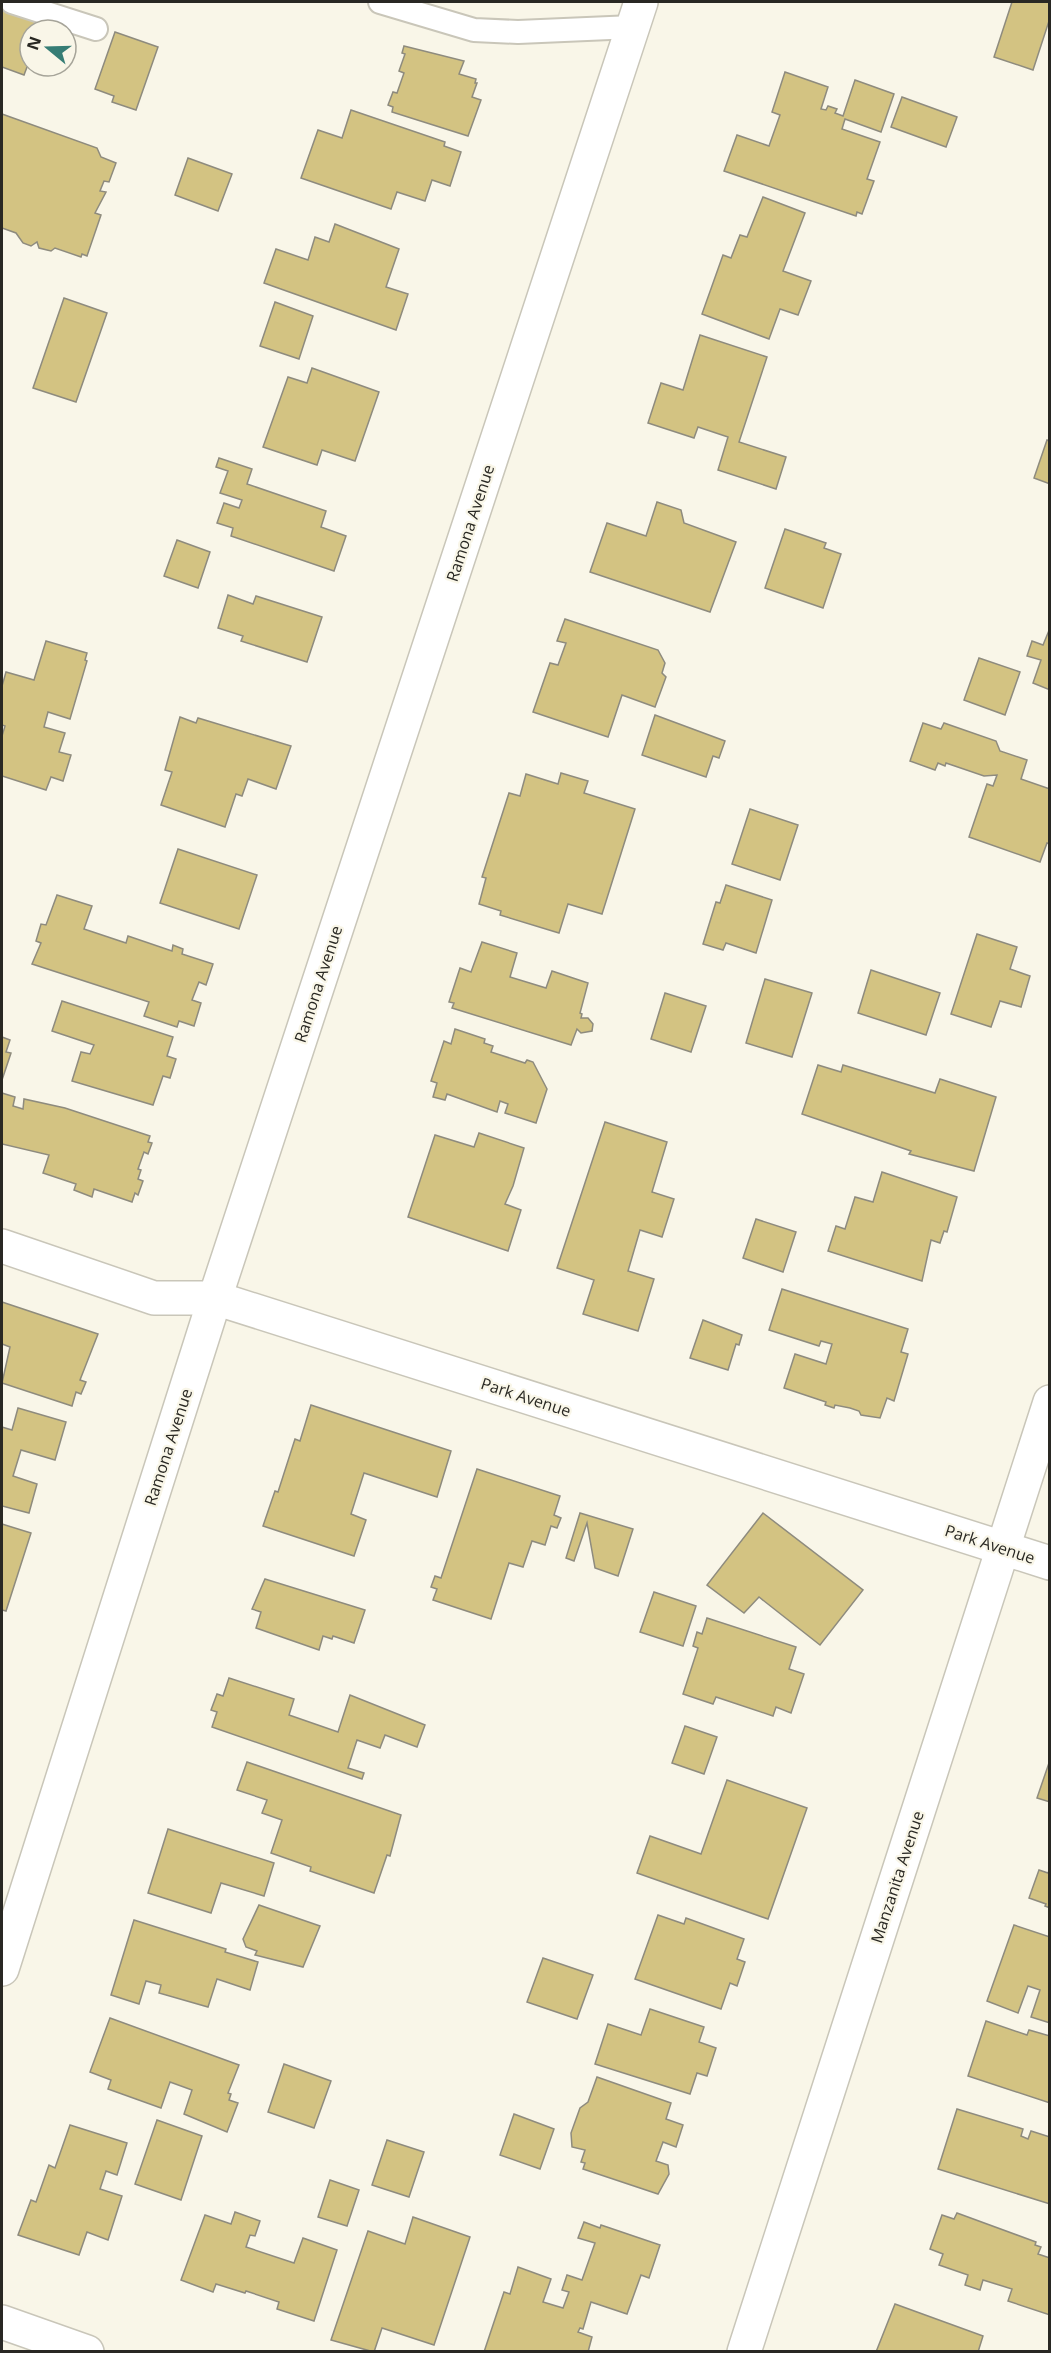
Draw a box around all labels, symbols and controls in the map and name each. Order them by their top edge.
north arrow [18,18,78,78]
text: N [21,33,46,53]
street label: Ramona Avenue [441,462,499,584]
street label: Ramona Avenue [289,923,347,1045]
street label: Park Avenue [478,1372,574,1422]
street label: Ramona Avenue [139,1386,197,1508]
street label: Park Avenue [942,1519,1038,1569]
street label: Manzanita Avenue [865,1808,929,1946]

